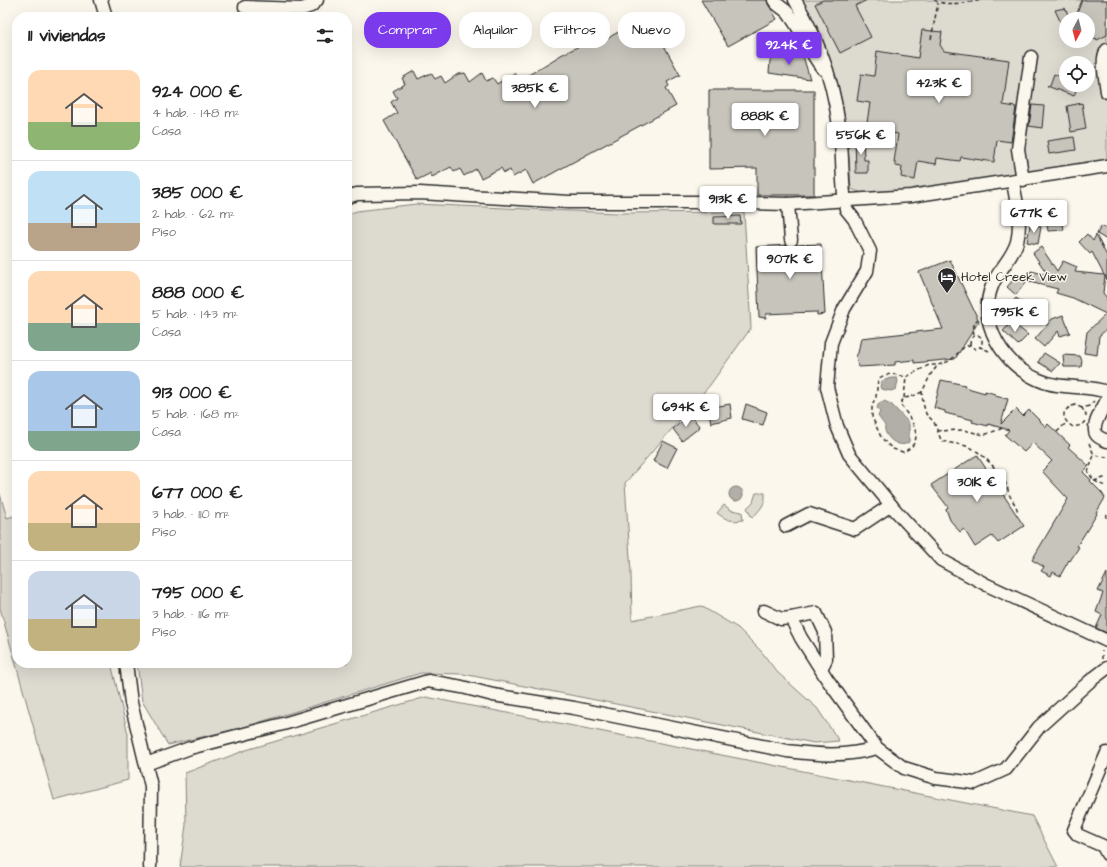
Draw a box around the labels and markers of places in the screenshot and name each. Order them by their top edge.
pin: 924K € [756,32,822,66]
pin: 423K € [906,70,972,104]
pin: 385K € [502,75,568,109]
pin: 888K € [732,103,798,137]
pin: 556K € [828,122,894,156]
pin: 913K € [695,186,761,220]
pin: 677K € [1001,200,1067,234]
pin: 907K € [757,246,823,280]
hotel icon: Hotel Creek View [936,266,958,294]
place label: Hotel Creek View [961,268,1067,286]
pin: 795K € [982,299,1048,333]
pin: 694K € [653,394,719,428]
pin: 301K € [944,469,1010,503]

